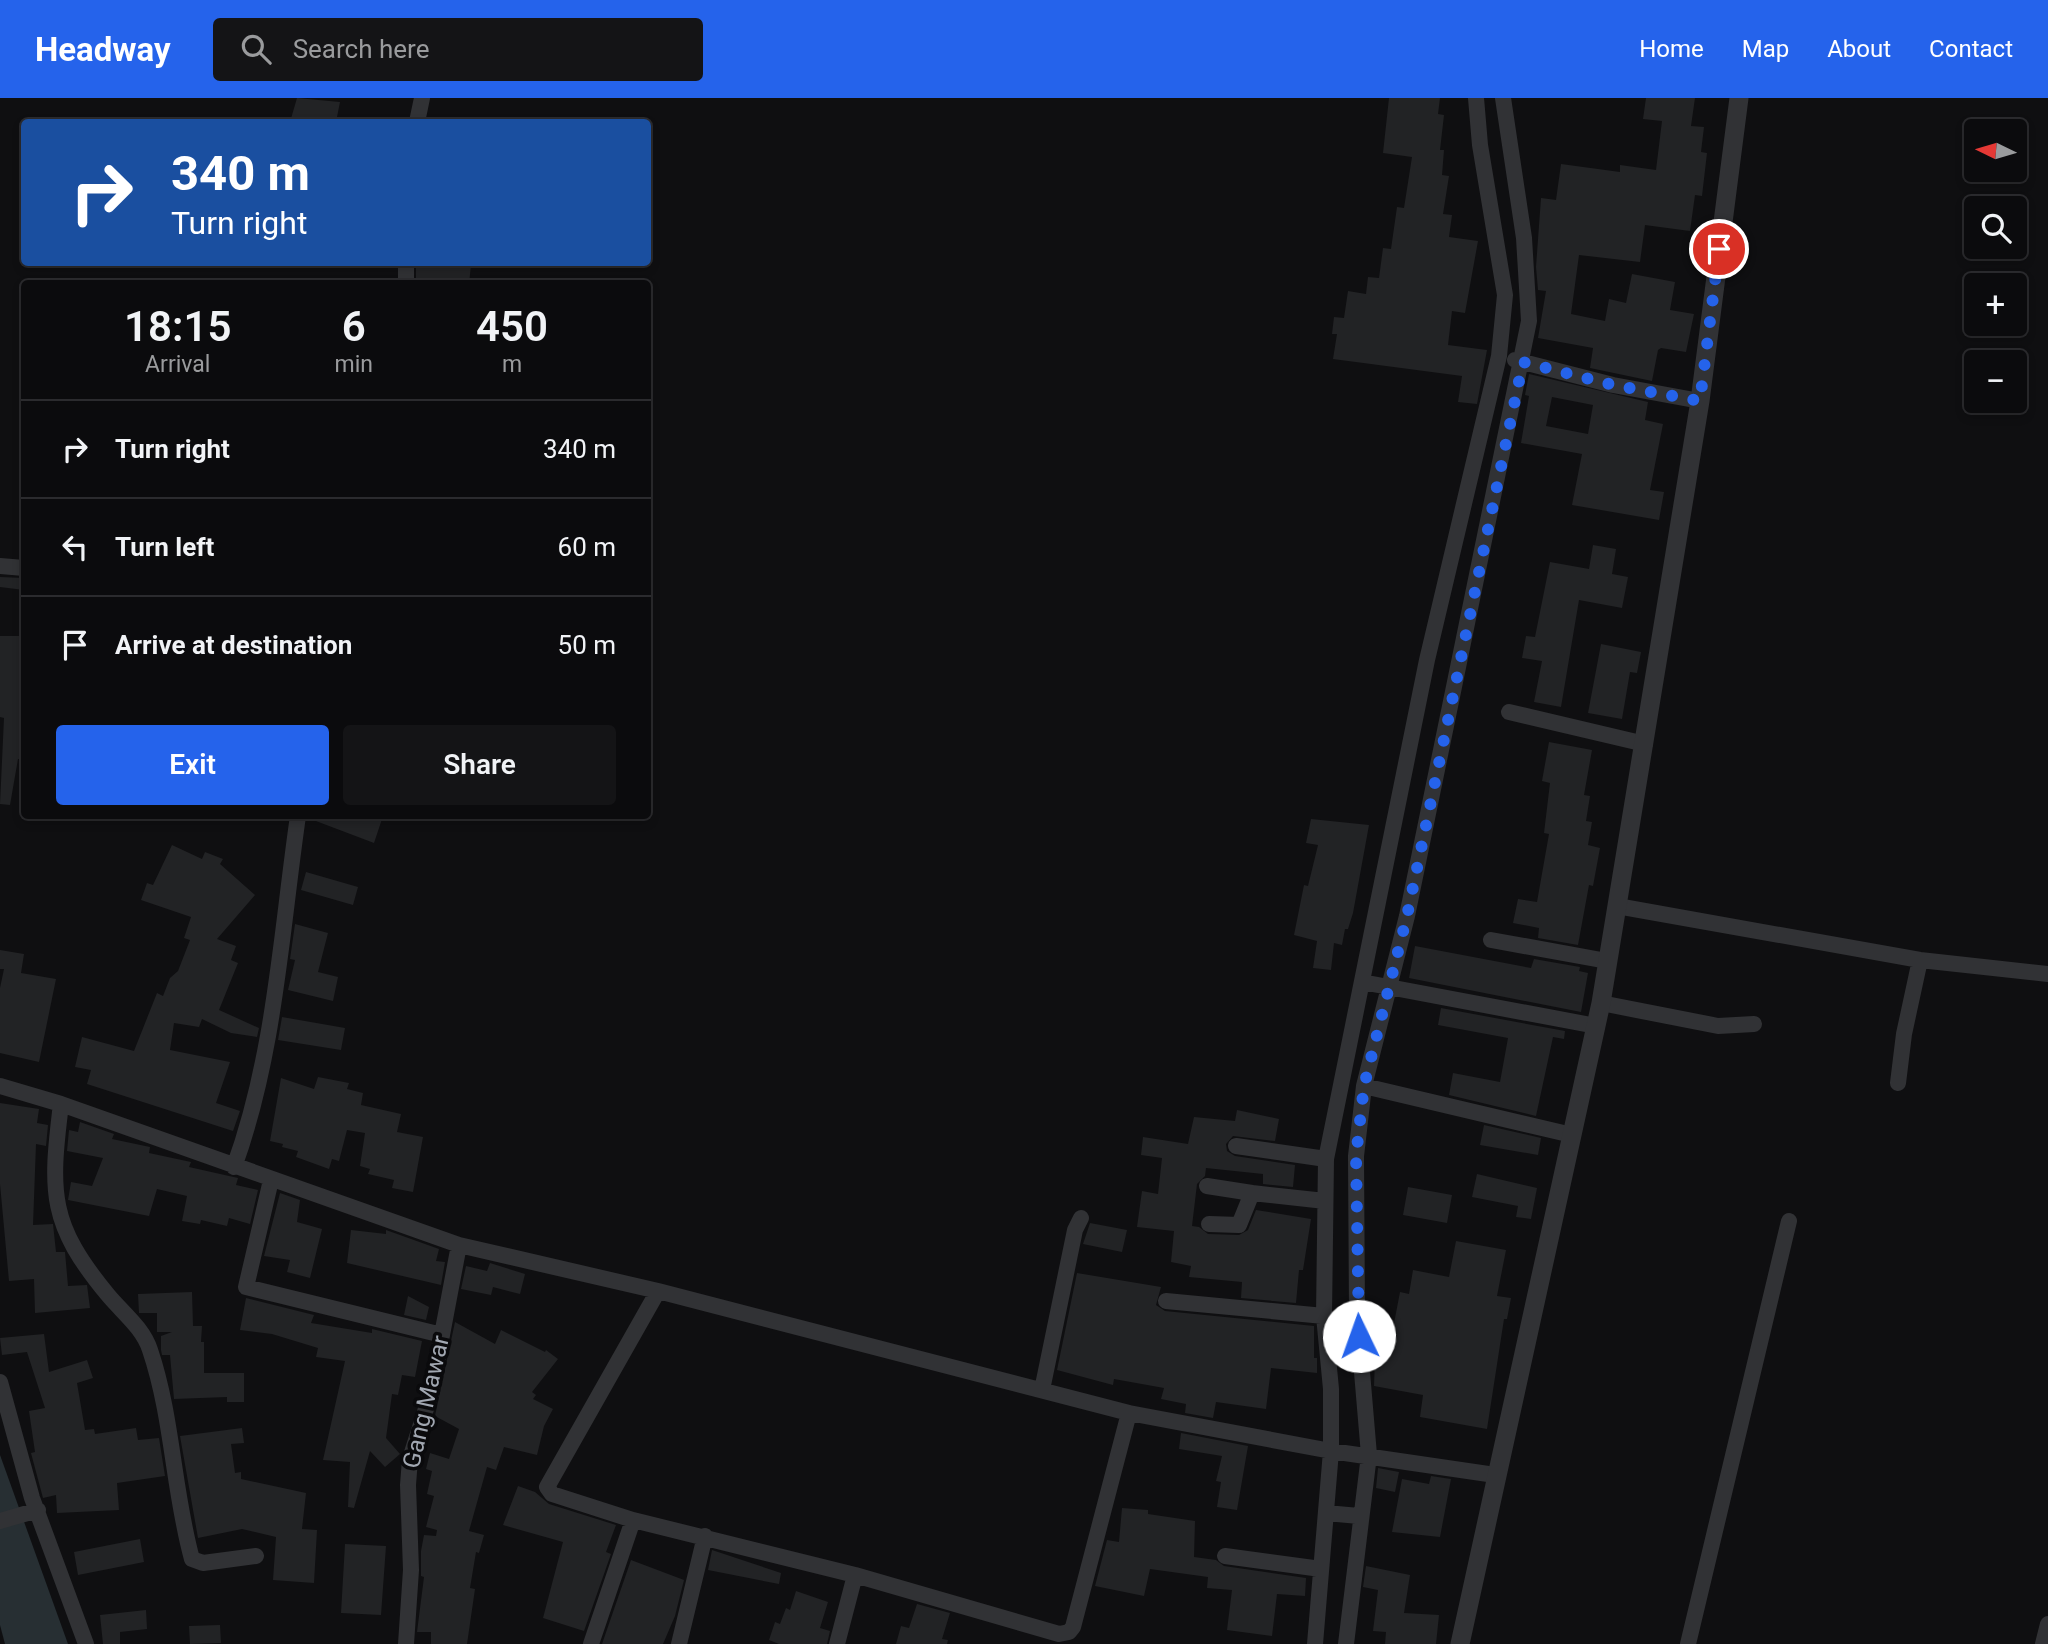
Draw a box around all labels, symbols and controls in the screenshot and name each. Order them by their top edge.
search box [213,18,703,81]
text: Headway [35,30,171,69]
icon: search [237,30,275,68]
text: Search here [293,34,429,64]
text: Home [1639,35,1704,63]
text: Map [1742,35,1789,63]
text: About [1827,35,1891,63]
text: Contact [1929,35,2013,63]
north arrow [1964,119,2026,182]
map controls [1964,119,2027,413]
text: 340 m [171,145,310,202]
icon: right [56,147,147,238]
button: search [1964,196,2027,259]
text: Turn right [171,204,307,242]
pin [1689,219,1749,279]
icon: arrive [1700,230,1738,268]
button: + [1964,273,2027,336]
text: 18:15 [124,302,231,351]
text: 6 [342,302,366,351]
text: 450 [476,302,548,351]
button: − [1964,350,2027,413]
text: Arrival [145,351,210,378]
text: min [334,351,373,378]
text: m [502,351,522,378]
icon: right [56,430,94,468]
text: Turn right [115,434,230,464]
text: 340 m [543,434,616,464]
icon: left [56,528,94,566]
text: Turn left [115,532,214,562]
text: 60 m [558,532,616,562]
icon: arrive [56,626,94,664]
text: Arrive at destination [115,630,352,660]
text: 50 m [558,630,616,660]
button: Exit [56,725,329,805]
button: Share [343,725,616,805]
position arrow [1322,1299,1396,1373]
street label: Gang Mawar [397,1333,455,1471]

